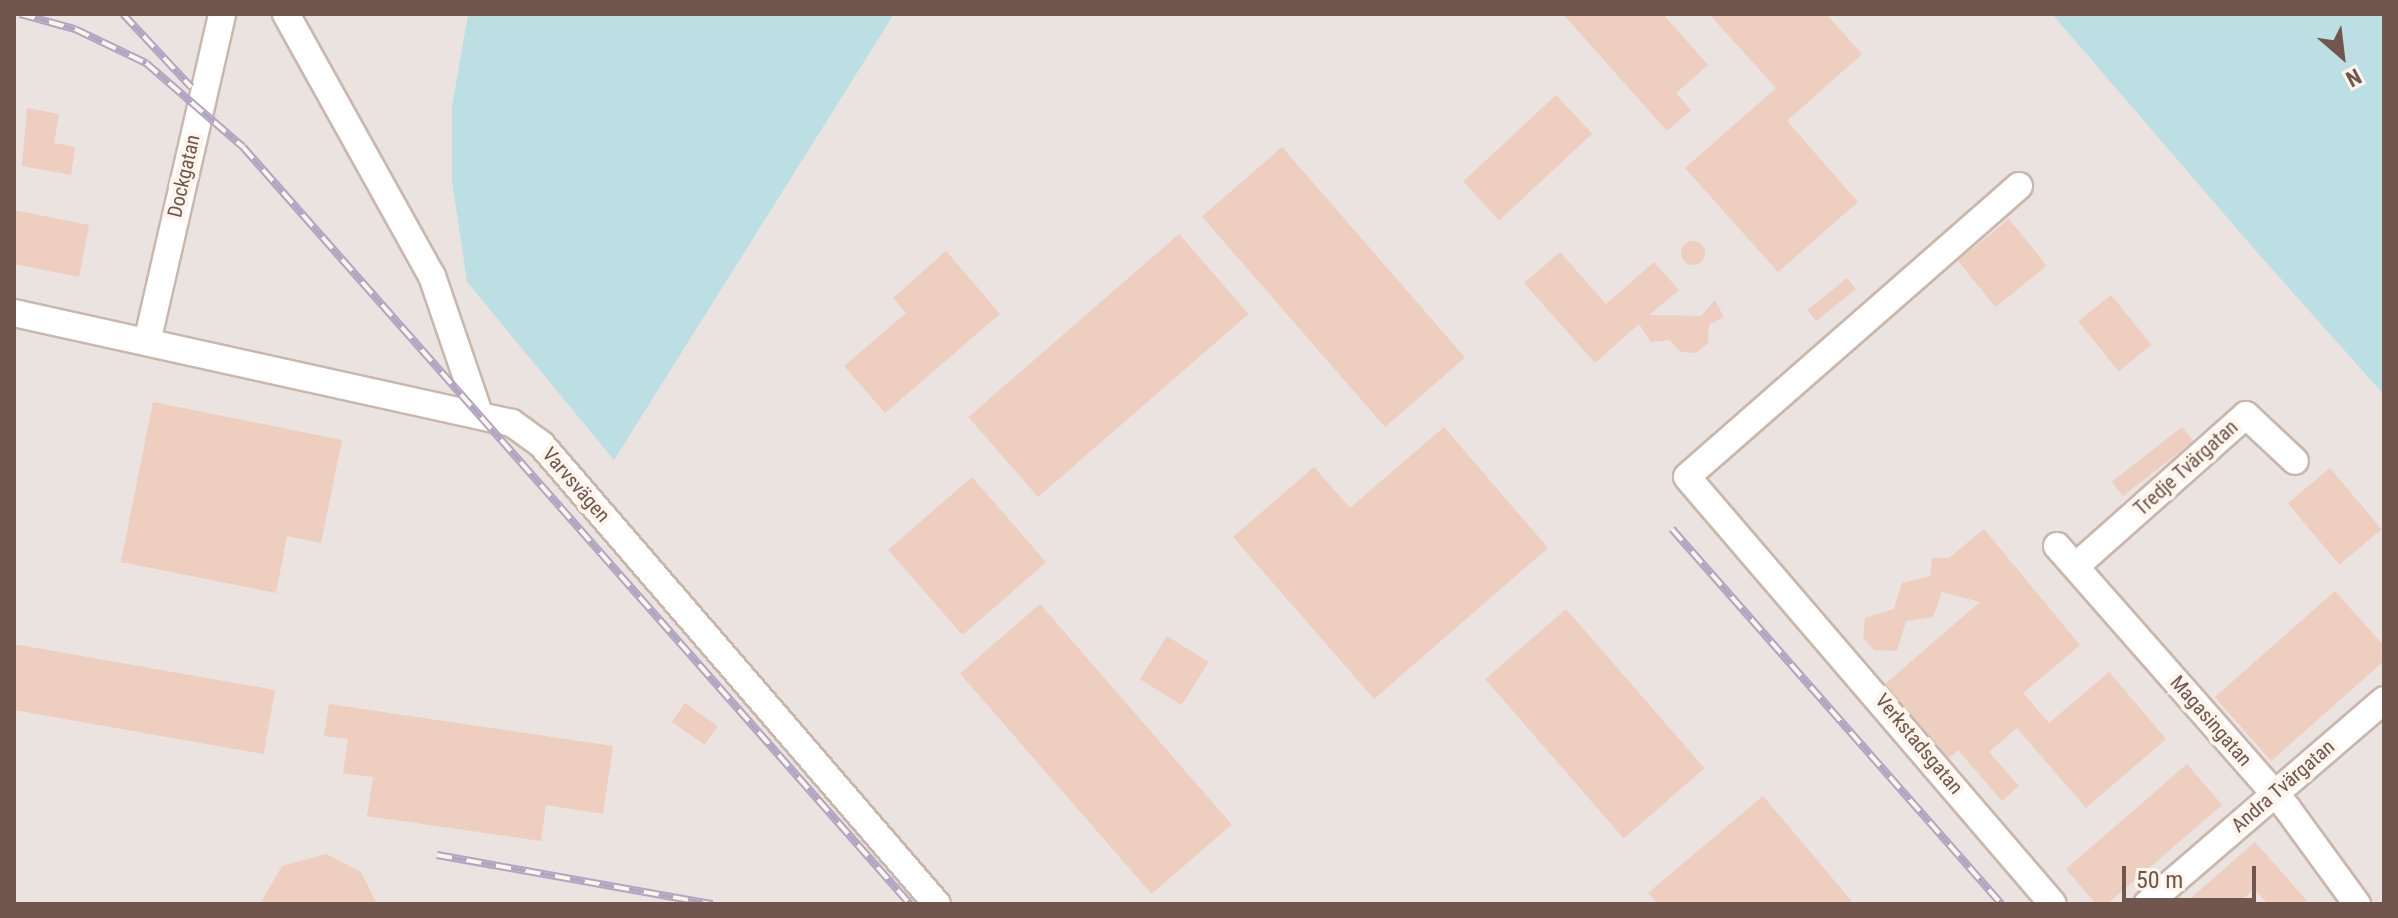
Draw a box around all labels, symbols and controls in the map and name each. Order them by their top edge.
north arrow [2302,16,2382,96]
text: N [2342,63,2365,92]
street label: Dockgatan [163,132,205,220]
street label: Tredje Tvärgatan [2129,415,2243,521]
street label: Varvsvägen [537,443,615,527]
street label: Magasingatan [2165,671,2257,771]
street label: Verkstadsgatan [1870,689,1968,799]
street label: Andra Tvärgatan [2226,735,2340,837]
scale bar [2126,850,2260,900]
text: 50 m [2136,866,2183,894]

